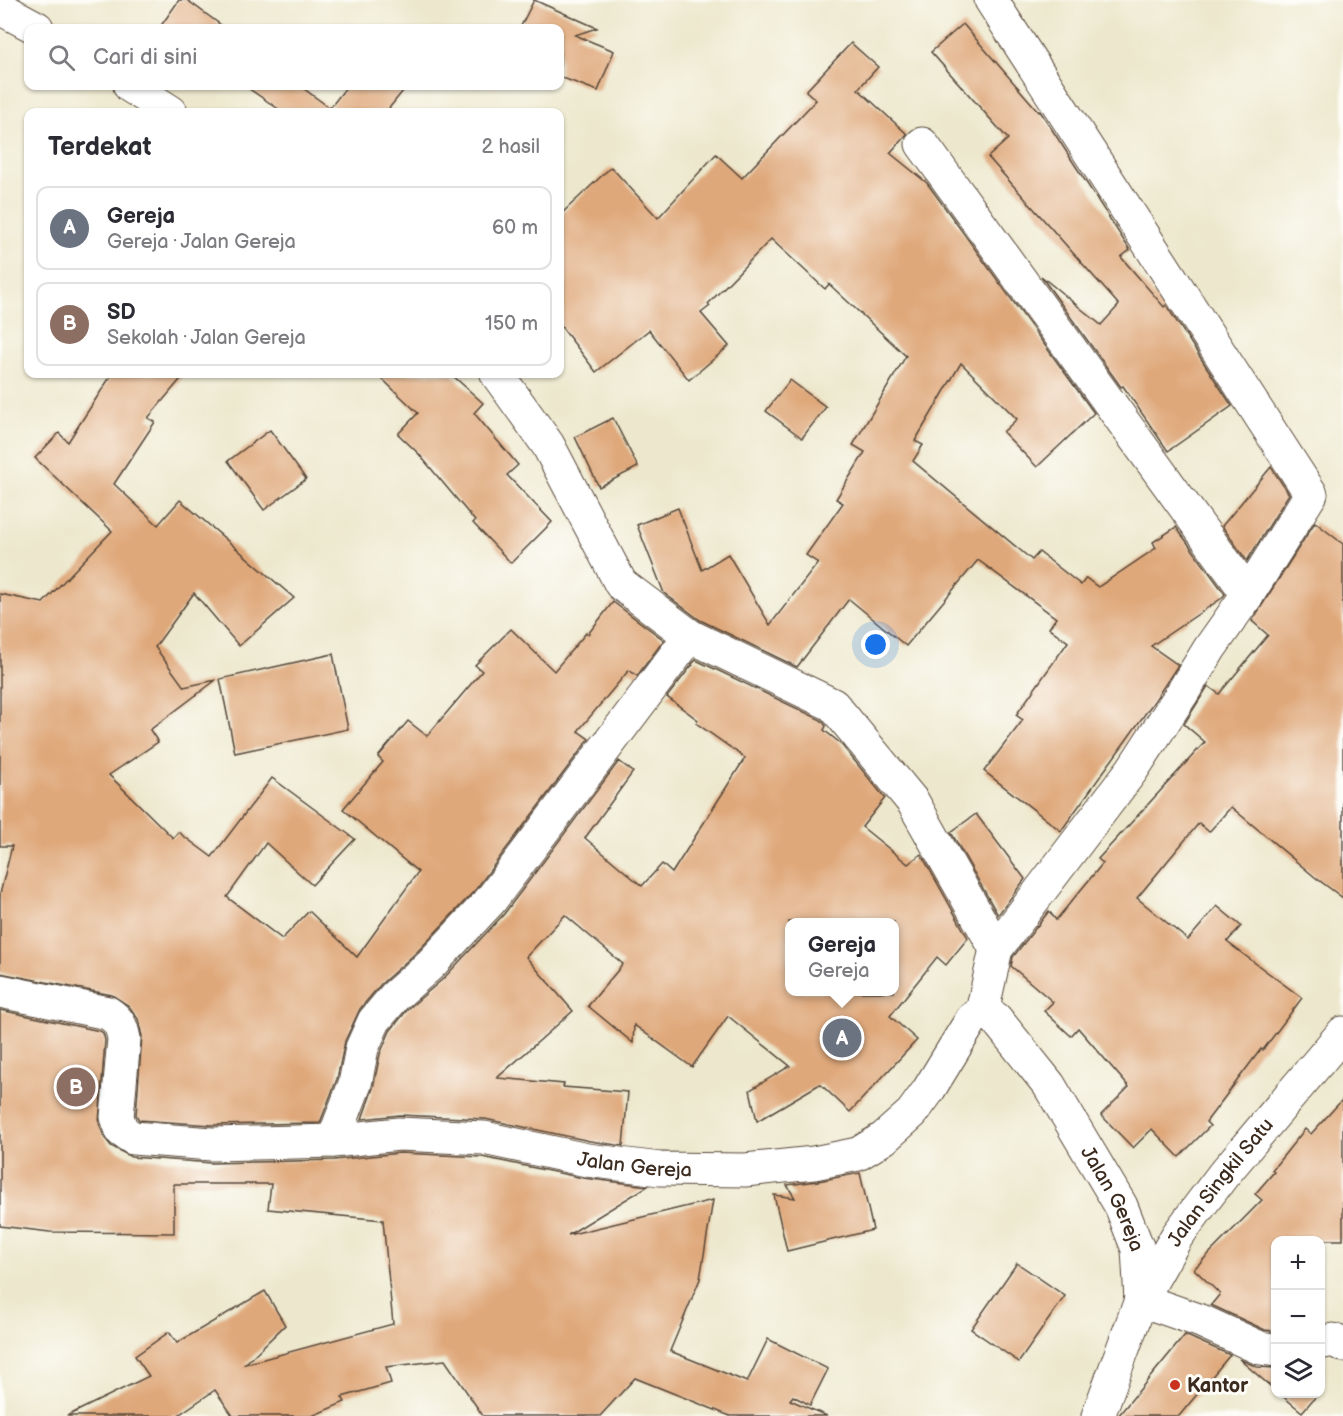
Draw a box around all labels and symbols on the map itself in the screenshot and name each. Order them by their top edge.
your location [861,630,890,659]
pin: A [822,1016,862,1060]
pin: B [56,1064,96,1110]
street label: Jalan Singkil Satu [1163,1114,1279,1251]
street label: Jalan Gereja [1075,1142,1149,1255]
street label: Jalan Gereja [575,1147,692,1182]
place label: Kantor [1187,1374,1249,1398]
marker: Kantor [1168,1378,1182,1392]

